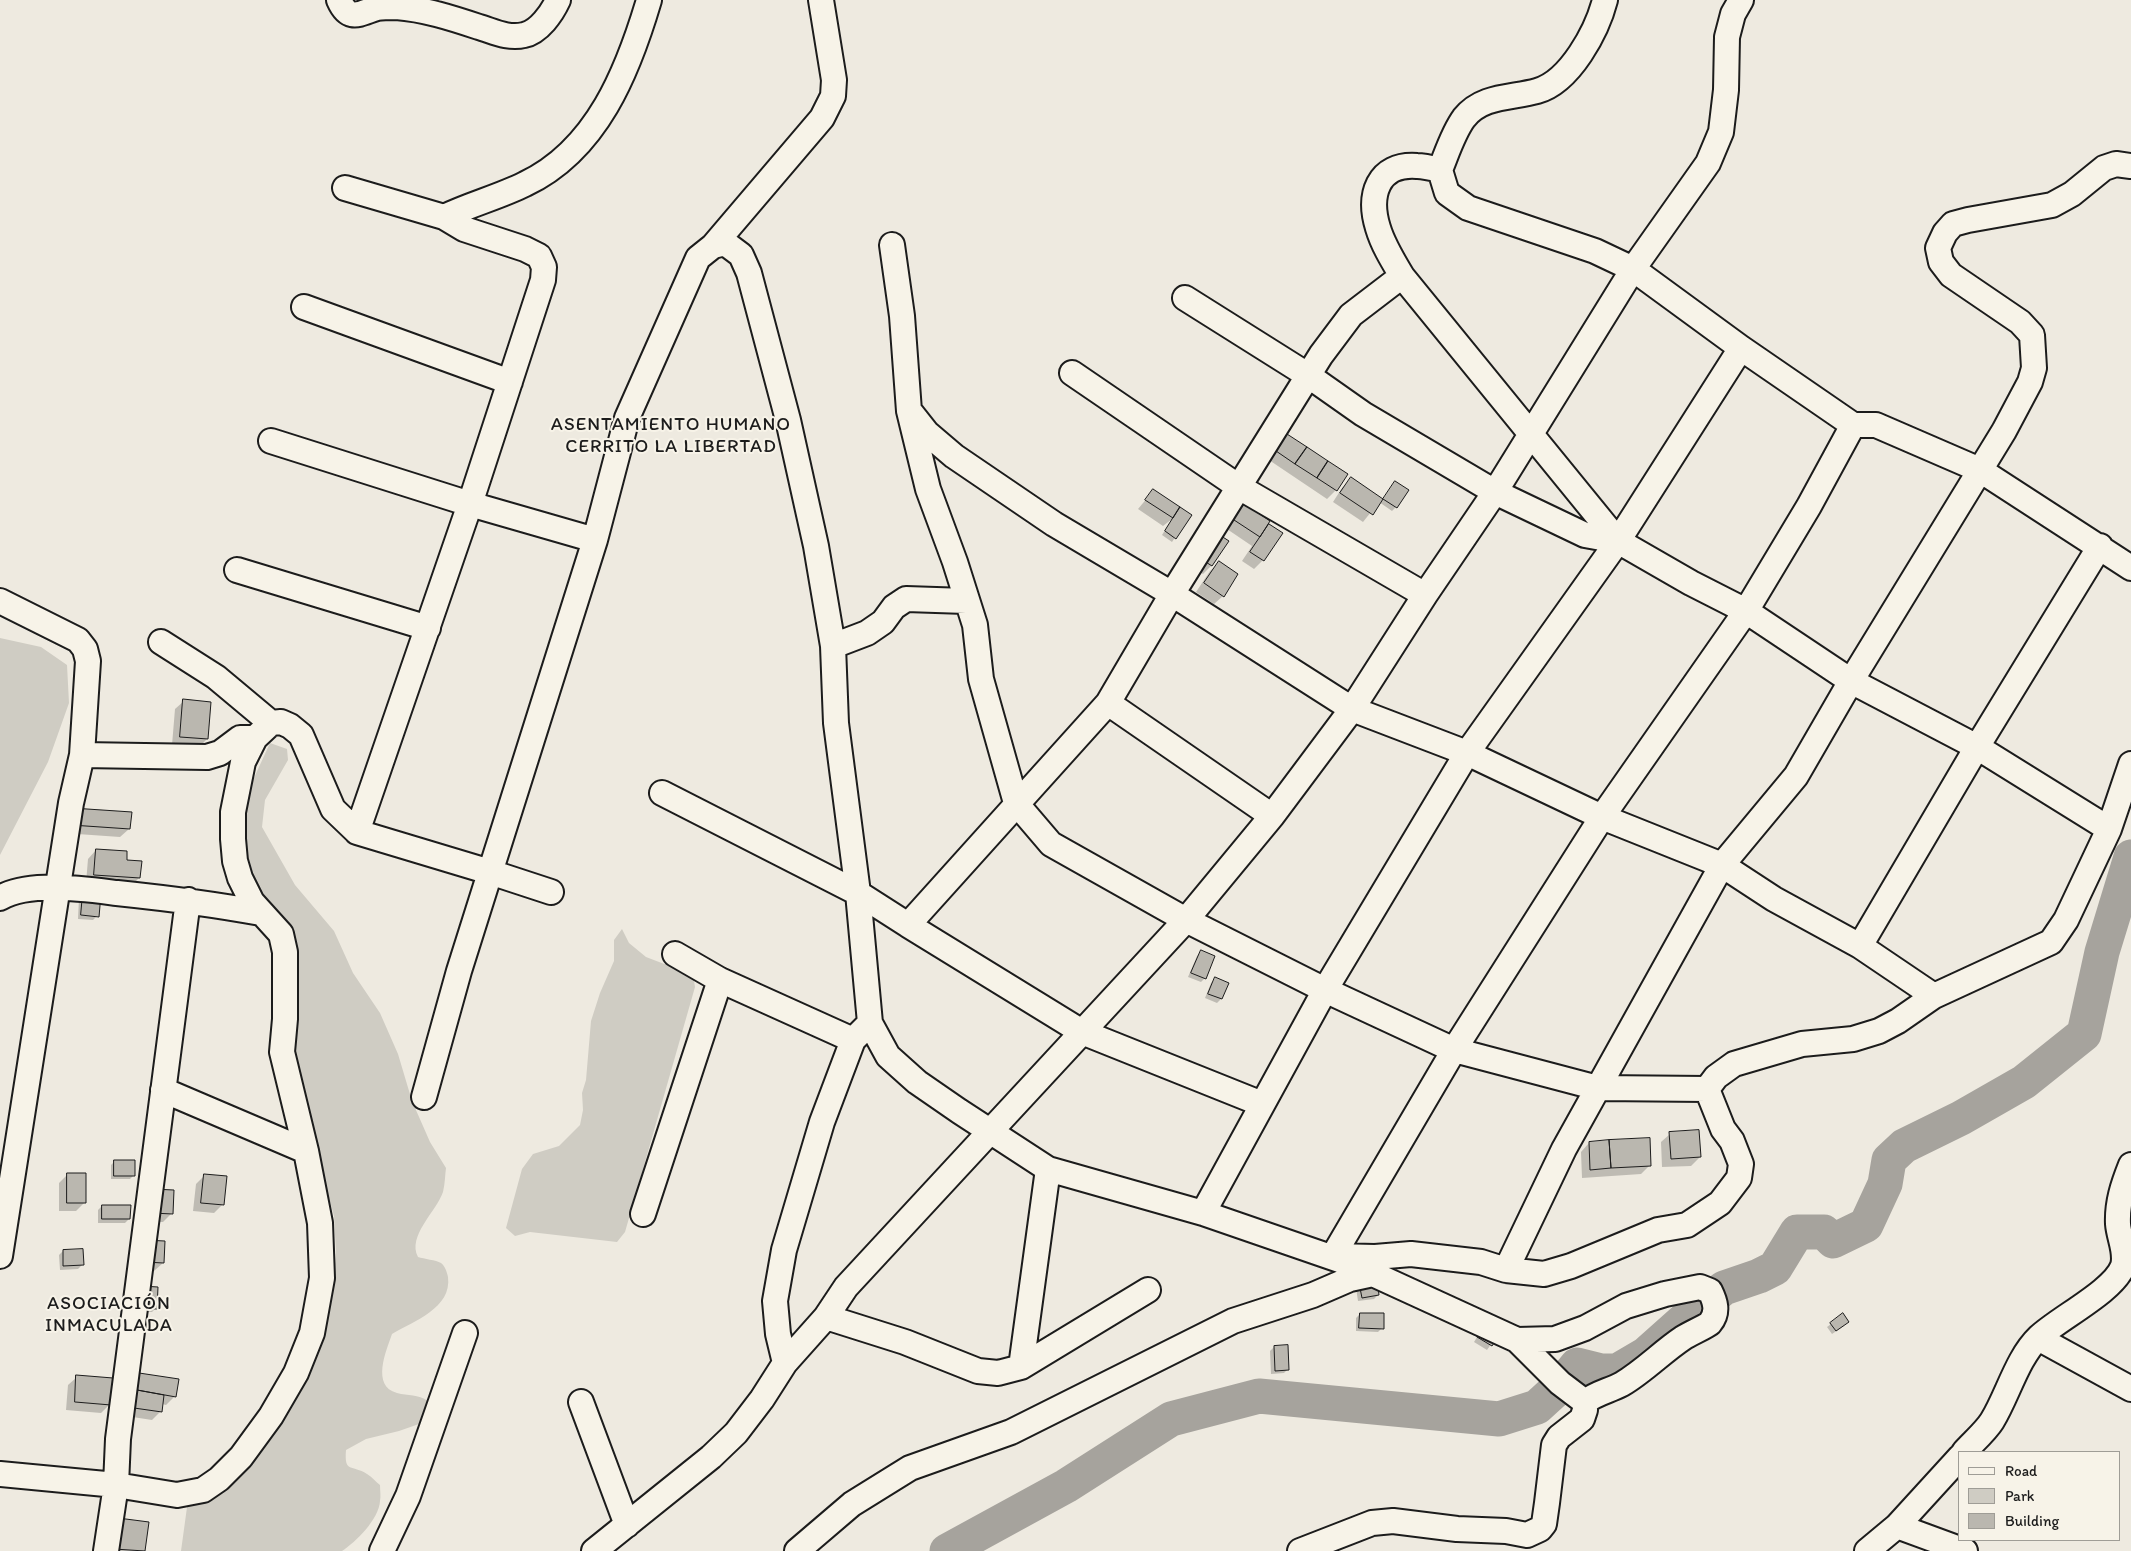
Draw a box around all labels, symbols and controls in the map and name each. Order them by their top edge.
district label: ASENTAMIENTO HUMANO CERRITO LA LIBERTAD [548,414,794,458]
district label: ASOCIACIÓN INMACULADA [44,1293,174,1337]
legend [1958,1451,2121,1541]
text: Road [2005,1462,2037,1480]
text: Park [2005,1487,2035,1505]
text: Building [2005,1512,2059,1530]

